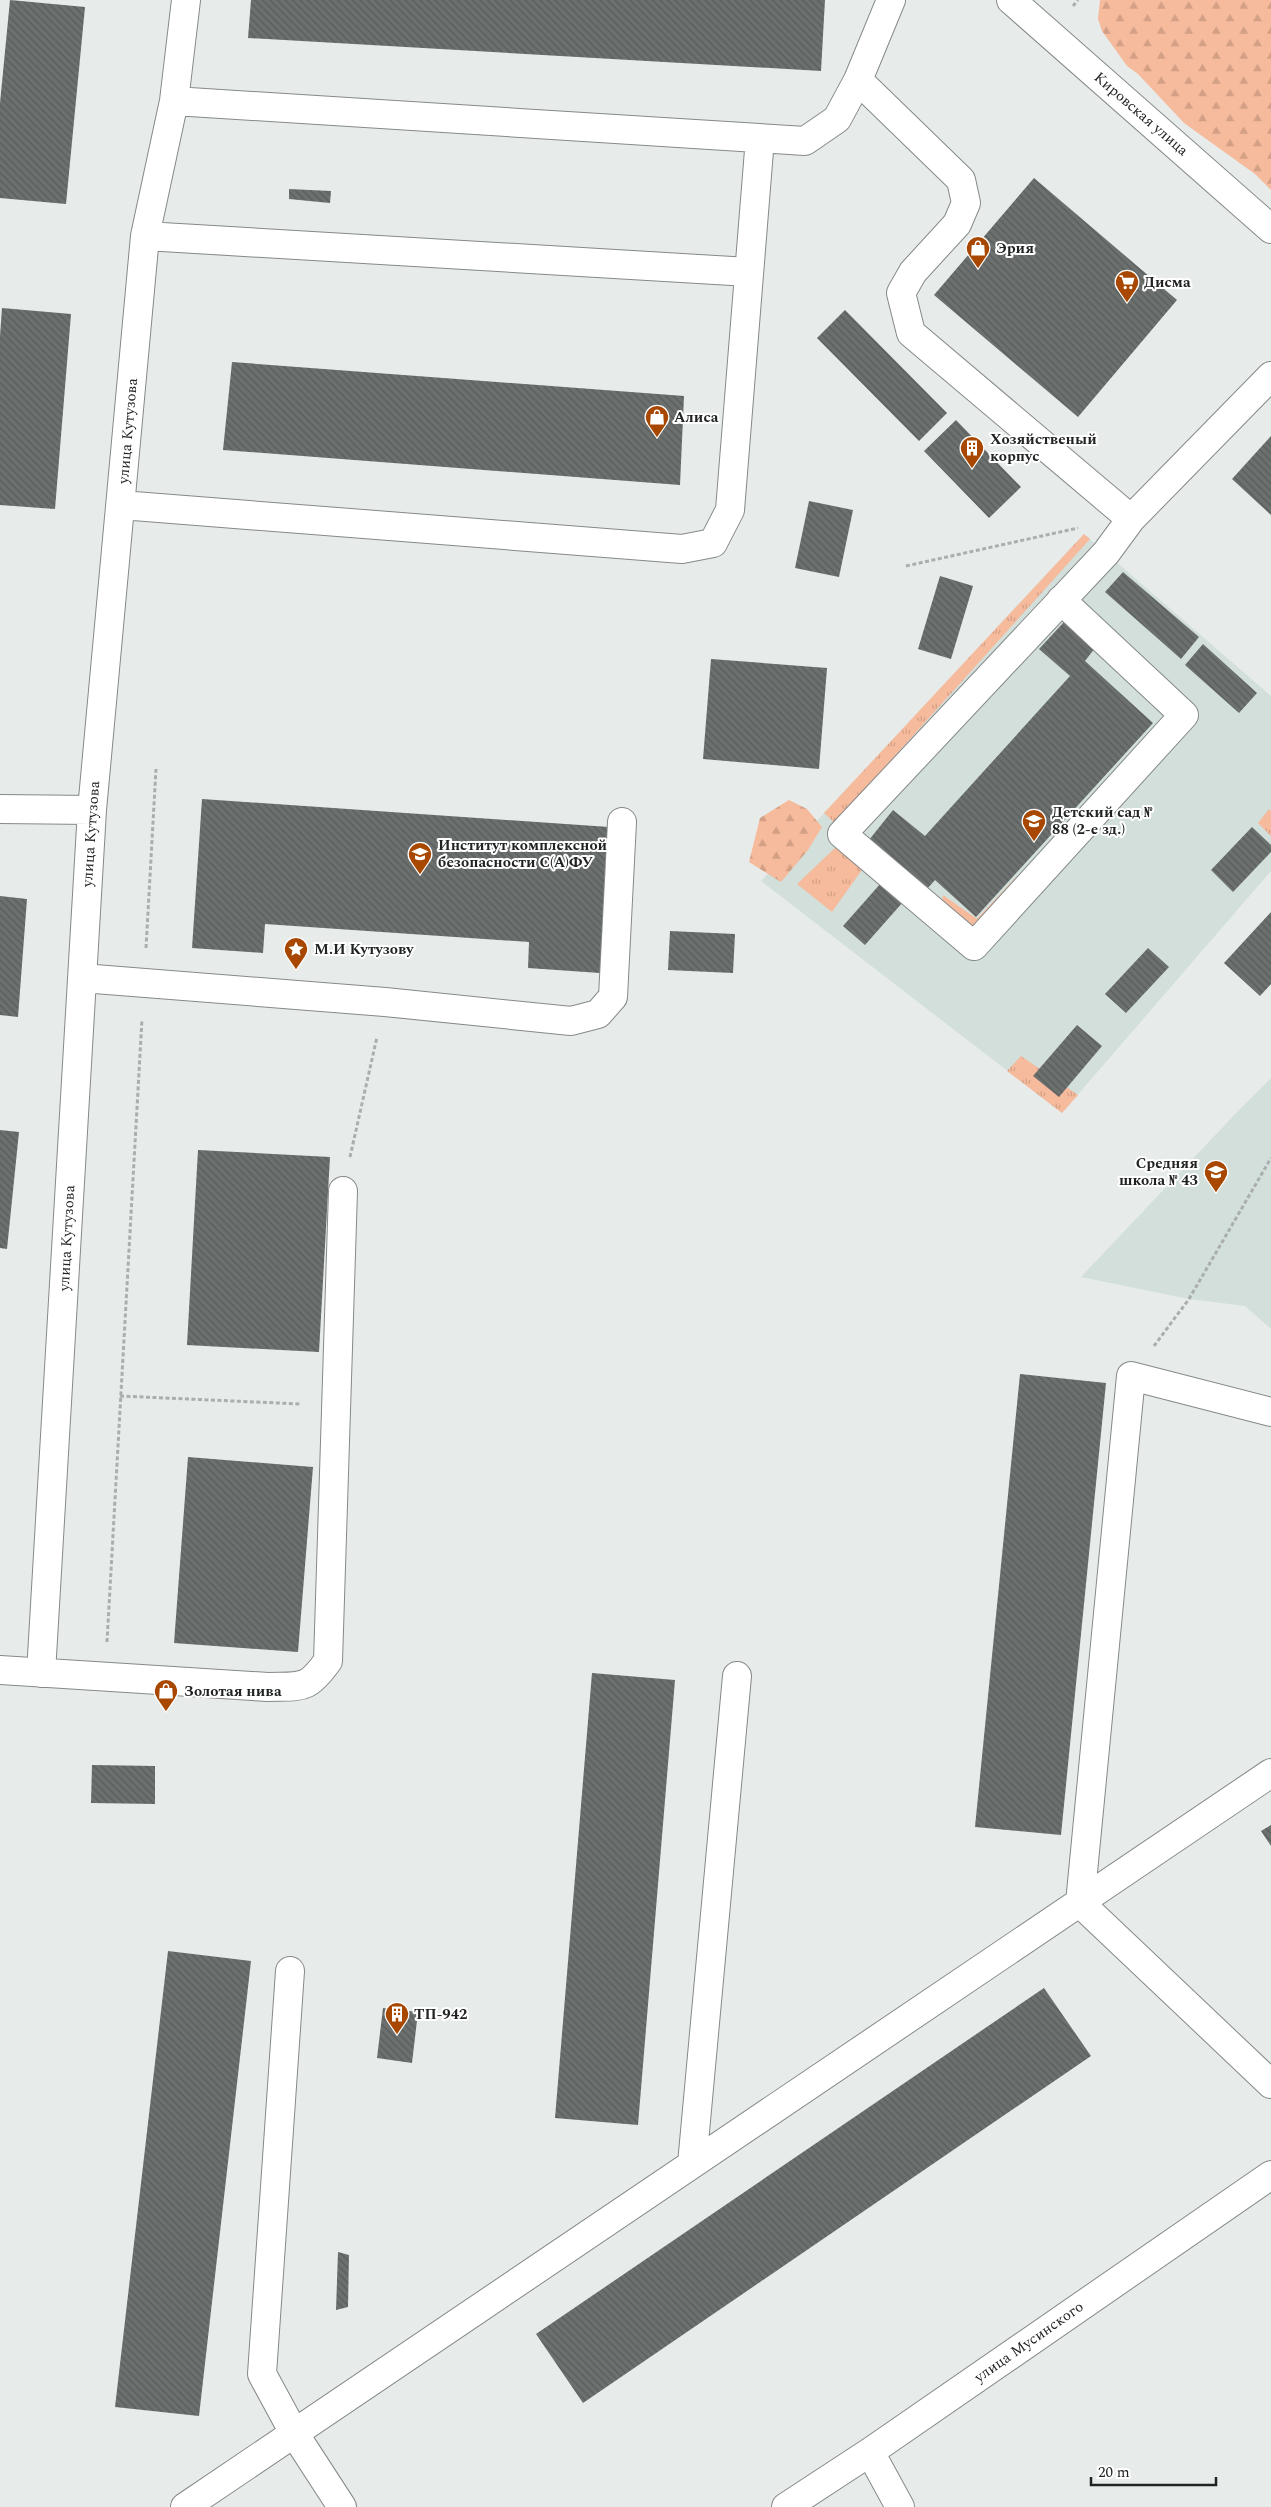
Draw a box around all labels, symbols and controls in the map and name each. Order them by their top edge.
street label: Кировская улица [1089,66,1194,162]
shop icon: Эрия [965,235,991,269]
place label: Эрия [996,237,1034,260]
supermarket icon: Дисма [1114,269,1140,303]
place label: Дисма [1144,271,1191,294]
street label: улица Кутузова [112,376,144,486]
shop icon: Алиса [644,404,670,438]
place label: Алиса [674,406,719,429]
place label: Хозяйственый корпус [990,428,1097,468]
building icon: Хозяйственый корпус [959,435,985,469]
street label: улица Кутузова [76,780,106,889]
place label: Детский сад № 88 (2-е зд.) [1052,801,1153,841]
school or university icon: Детский сад № 88 (2-е зд.) [1021,808,1047,842]
place label: Институт комплексной безопасности С(А)ФУ [438,834,608,874]
school or university icon: Институт комплексной безопасности С(А)ФУ [407,841,433,875]
place icon: М.И Кутузову [283,936,309,970]
place label: М.И Кутузову [314,938,414,961]
place label: Средняя школа № 43 [1119,1152,1198,1192]
school or university icon: Средняя школа № 43 [1203,1159,1229,1193]
street label: улица Кутузова [53,1184,81,1293]
shop icon: Золотая нива [153,1678,179,1712]
place label: Золотая нива [184,1680,282,1703]
building icon: ТП-942 [384,2001,410,2035]
place label: ТП-942 [414,2003,467,2026]
street label: улица Мусинского [969,2296,1088,2389]
scale bar [1091,2454,1216,2486]
text: 20 m [1098,2461,1130,2484]

